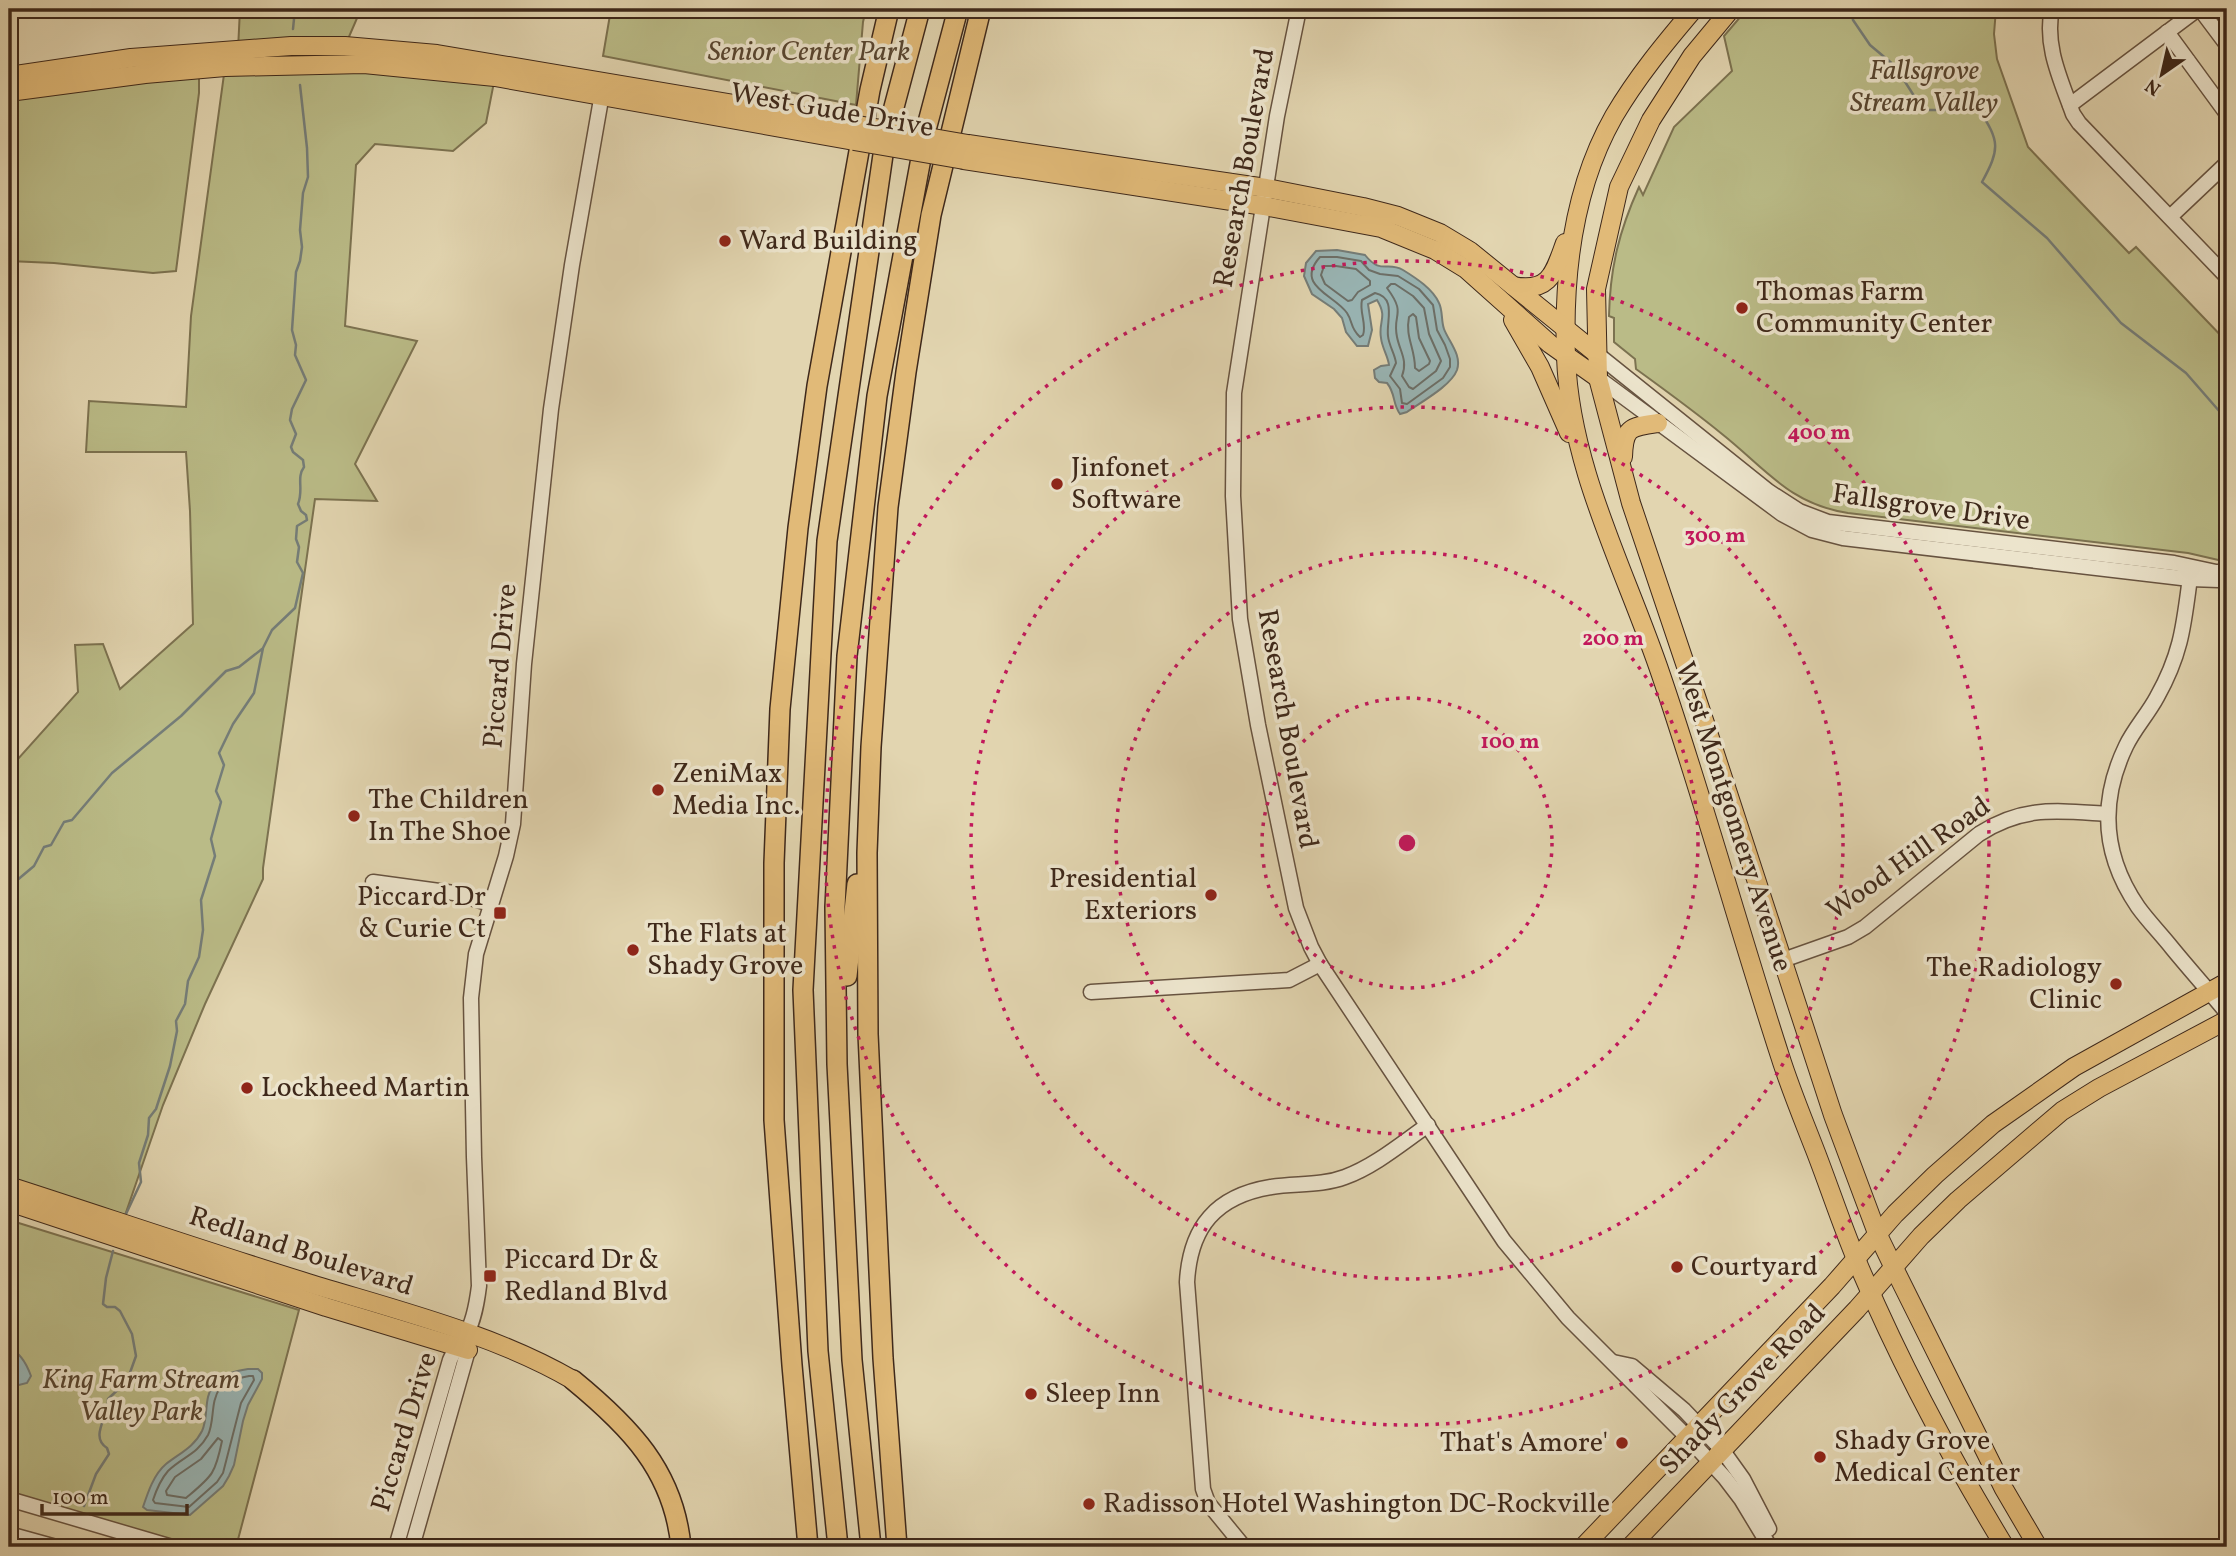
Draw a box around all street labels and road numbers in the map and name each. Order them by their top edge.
street label: Research Boulevard [1205,45,1285,291]
street label: West Gude Drive [727,74,937,148]
street label: Fallsgrove Drive [1830,475,2032,541]
street label: Piccard Drive [474,582,528,750]
street label: Research Boulevard [1247,606,1327,852]
street label: West Montgomery Avenue [1664,657,1802,977]
street label: Wood Hill Road [1819,788,1999,930]
street label: Redland Boulevard [184,1197,418,1307]
street label: Shady Grove Road [1651,1295,1835,1485]
street label: Piccard Drive [362,1347,448,1517]

